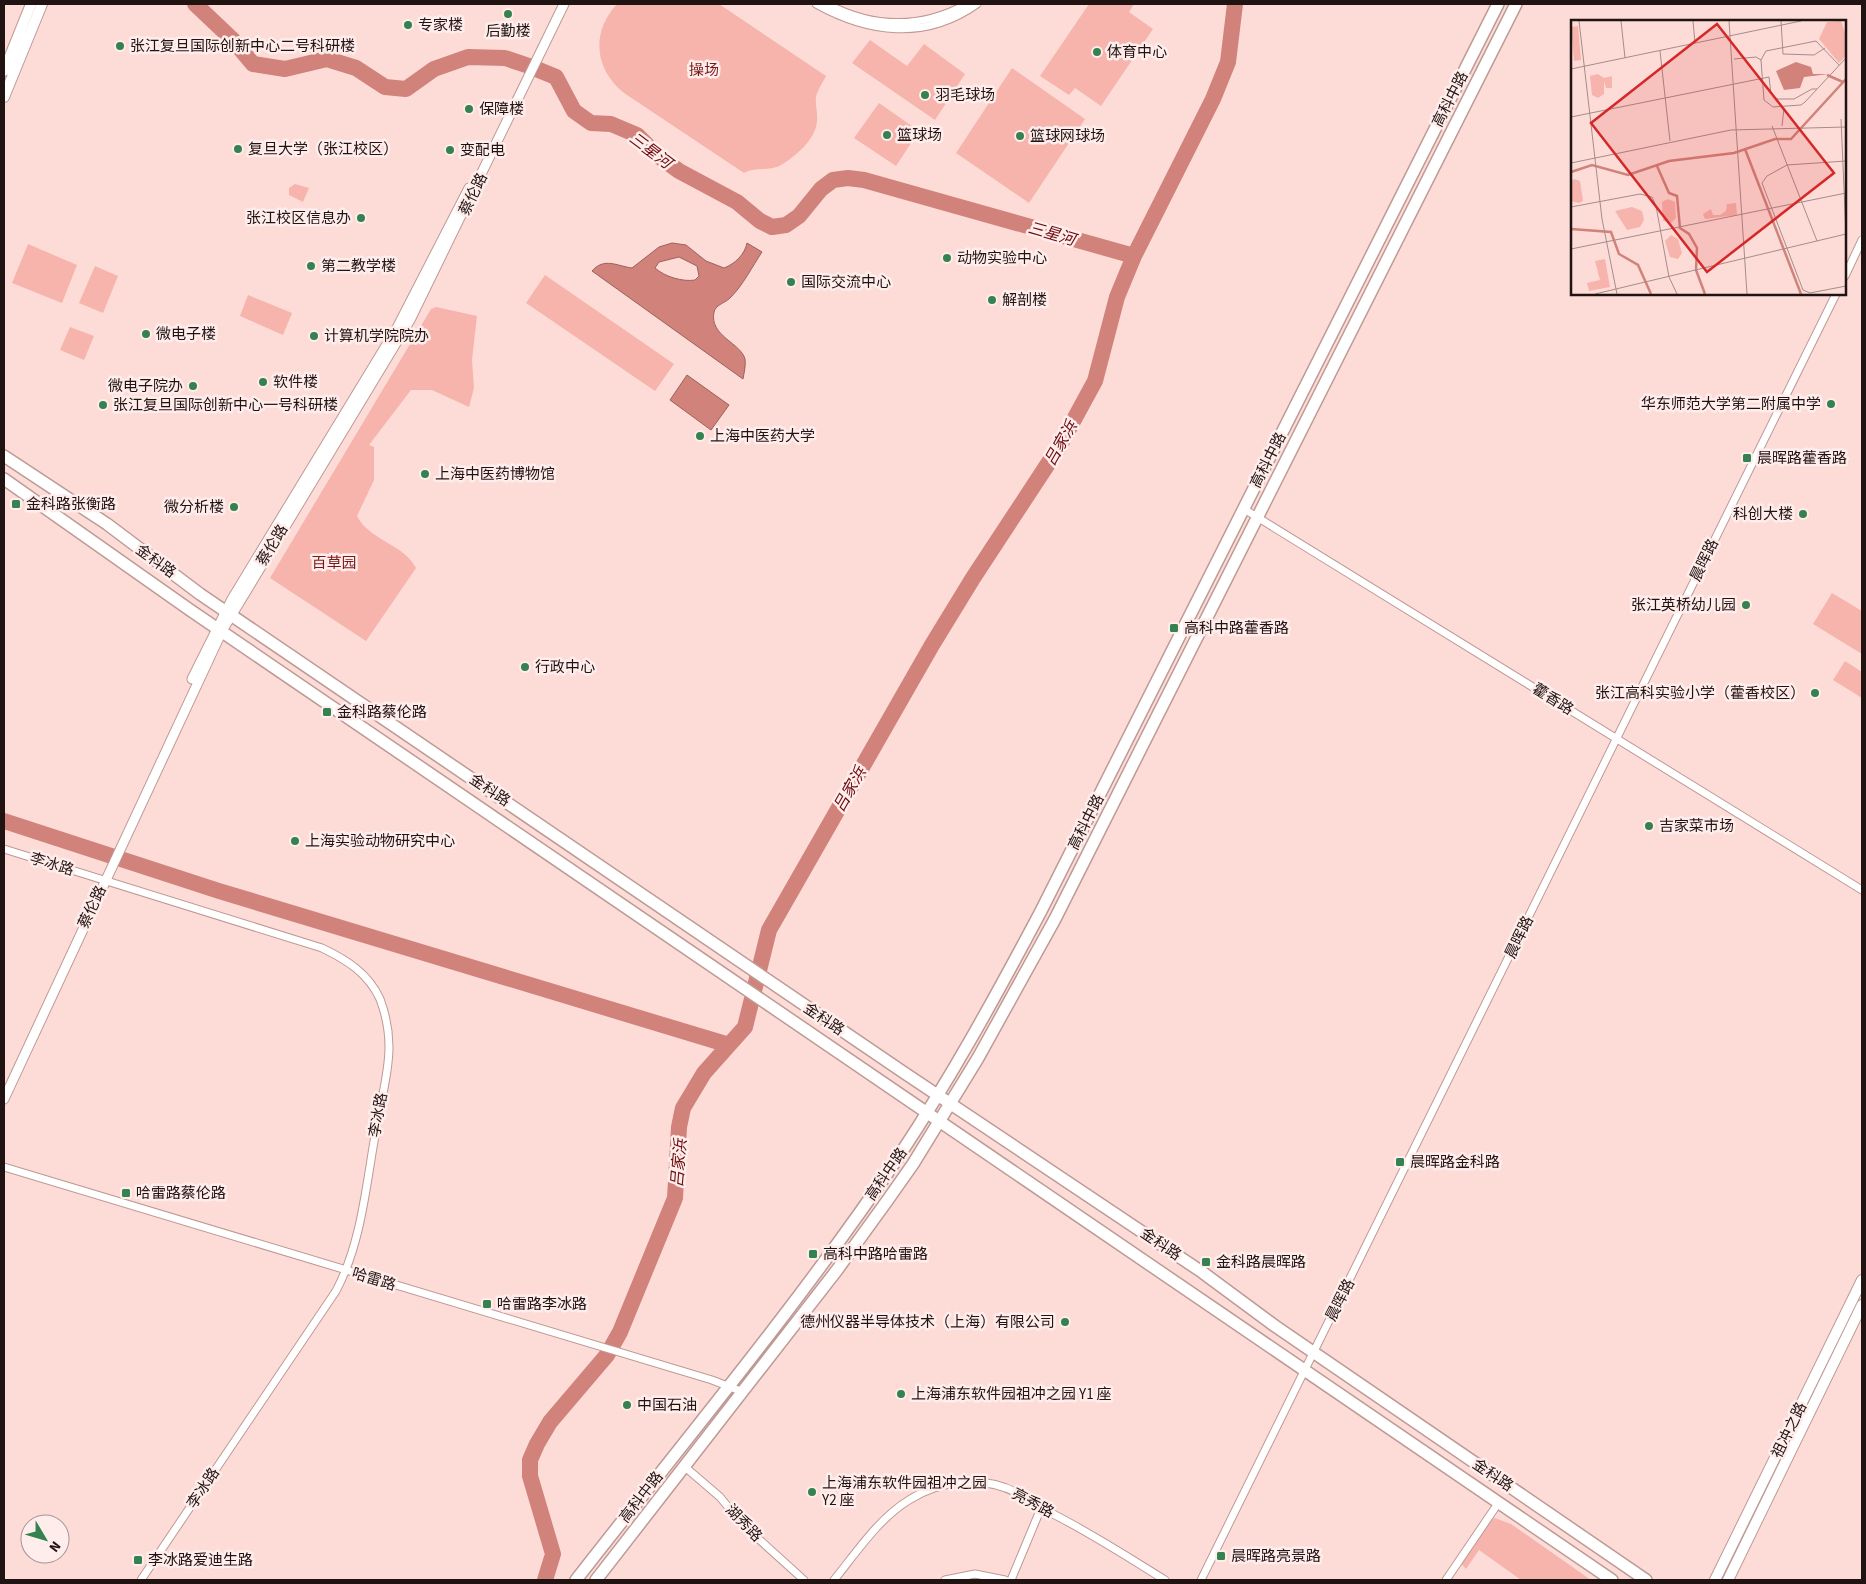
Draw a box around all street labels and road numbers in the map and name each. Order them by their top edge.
street label: 高科中路 [1427,68,1473,131]
street label: 蔡伦路 [454,169,493,219]
street label: 高科中路 [1245,429,1291,492]
street label: 蔡伦路 [252,521,293,570]
street label: 晨晖路 [1685,535,1724,585]
street label: 金科路 [131,540,180,583]
street label: 藿香路 [1528,679,1577,720]
street label: 金科路 [465,769,514,812]
street label: 高科中路 [1063,791,1109,854]
street label: 李冰路 [27,848,76,881]
street label: 蔡伦路 [73,882,111,932]
street label: 晨晖路 [1500,912,1539,962]
street label: 金科路 [799,998,848,1041]
street label: 李冰路 [364,1091,393,1139]
street label: 高科中路 [861,1144,912,1205]
street label: 金科路 [1136,1223,1185,1266]
street label: 哈雷路 [349,1263,398,1296]
street label: 晨晖路 [1321,1275,1360,1325]
street label: 祖冲之路 [1767,1399,1812,1462]
street label: 金科路 [1468,1454,1517,1497]
street label: 李冰路 [182,1464,225,1513]
street label: 高科中路 [615,1467,668,1527]
street label: 亮秀路 [1008,1484,1058,1523]
street label: 湖秀路 [720,1500,767,1547]

